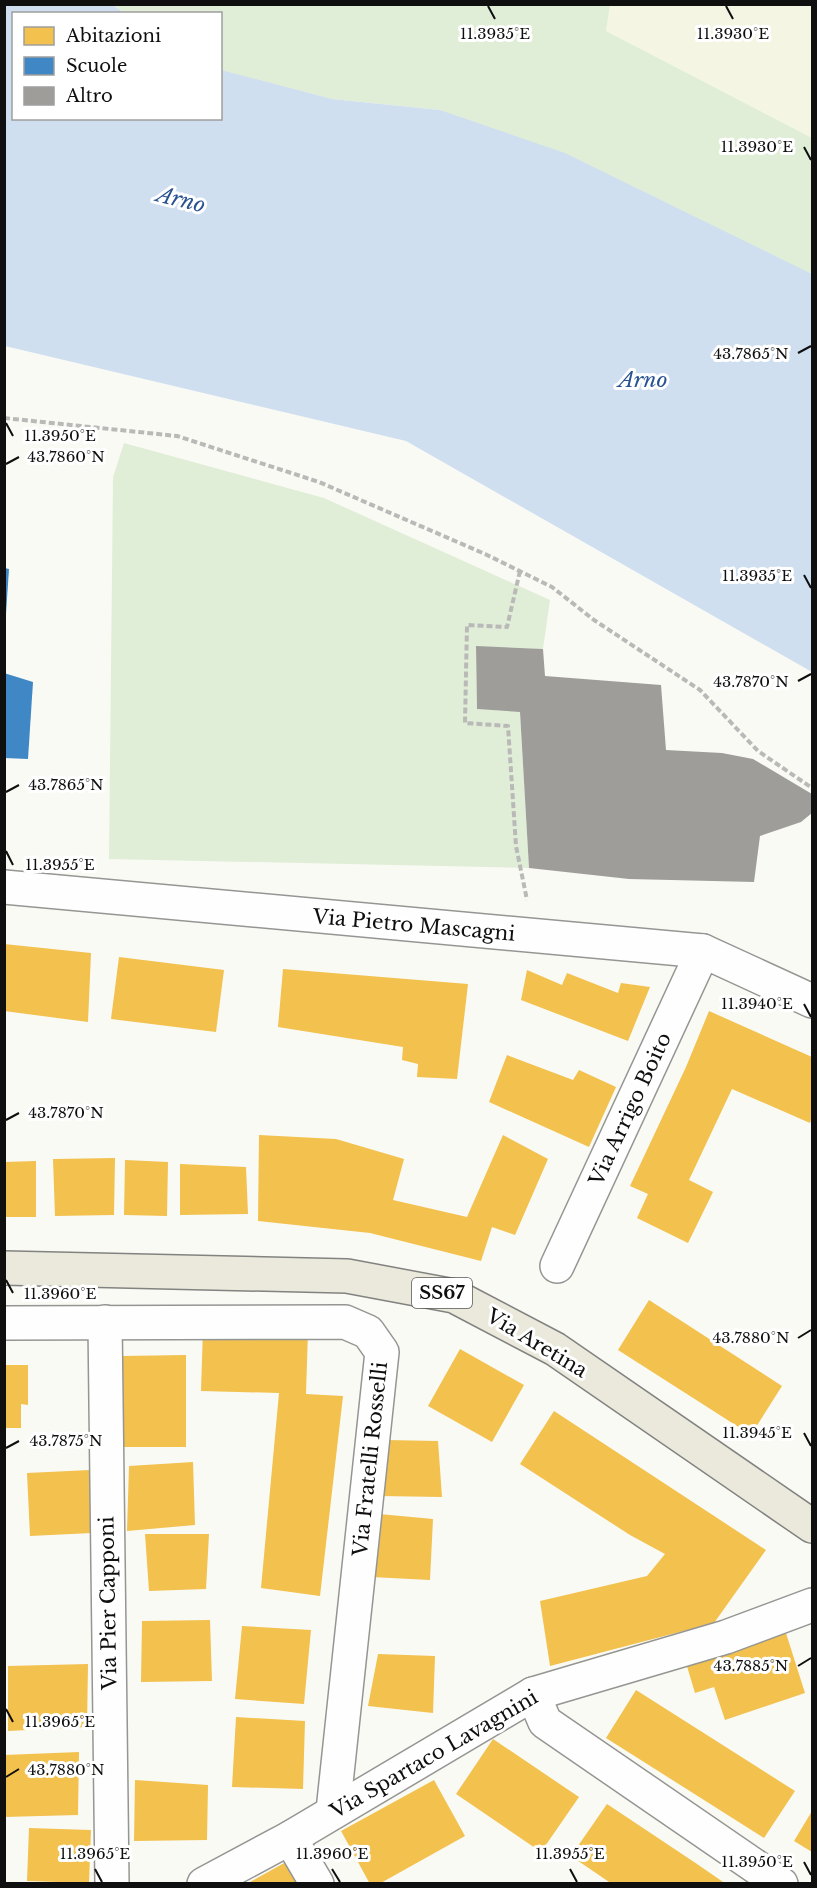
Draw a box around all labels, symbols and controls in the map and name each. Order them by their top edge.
legend [12,12,222,120]
text: 11.3935°E [460,24,530,43]
text: 11.3930°E [697,24,769,43]
text: Abitazioni [65,25,161,47]
text: Scuole [66,55,127,77]
text: Altro [65,85,113,107]
text: 11.3930°E [721,137,793,156]
water label: Arno [151,181,208,219]
text: 43.7865°N [713,344,789,363]
water label: Arno [616,367,667,393]
text: 11.3950°E [24,426,96,445]
text: 43.7860°N [27,447,105,466]
text: 11.3935°E [722,566,792,585]
text: 43.7870°N [713,672,789,691]
text: 43.7865°N [28,775,104,794]
text: 11.3955°E [25,855,95,874]
street label: Via Pietro Mascagni [311,904,516,946]
text: 11.3940°E [721,994,793,1013]
street label: Via Arrigo Boito [584,1029,676,1190]
text: 43.7870°N [28,1103,104,1122]
road number: SS67 [412,1278,472,1308]
text: 11.3960°E [24,1284,96,1303]
street label: Via Aretina [481,1303,593,1383]
text: 43.7880°N [713,1328,789,1347]
street label: Via Fratelli Rosselli [348,1360,392,1558]
text: 11.3945°E [722,1423,792,1442]
text: 43.7875°N [30,1431,103,1450]
street label: Via Pier Capponi [94,1516,122,1691]
text: 43.7885°N [714,1656,788,1675]
street label: Via Spartaco Lavagnini [325,1685,542,1824]
text: 11.3965°E [25,1712,95,1731]
text: 43.7880°N [28,1760,104,1779]
text: 11.3965°E [60,1844,130,1863]
text: 11.3960°E [296,1844,368,1863]
text: 11.3955°E [535,1844,605,1863]
text: 11.3950°E [721,1852,793,1871]

